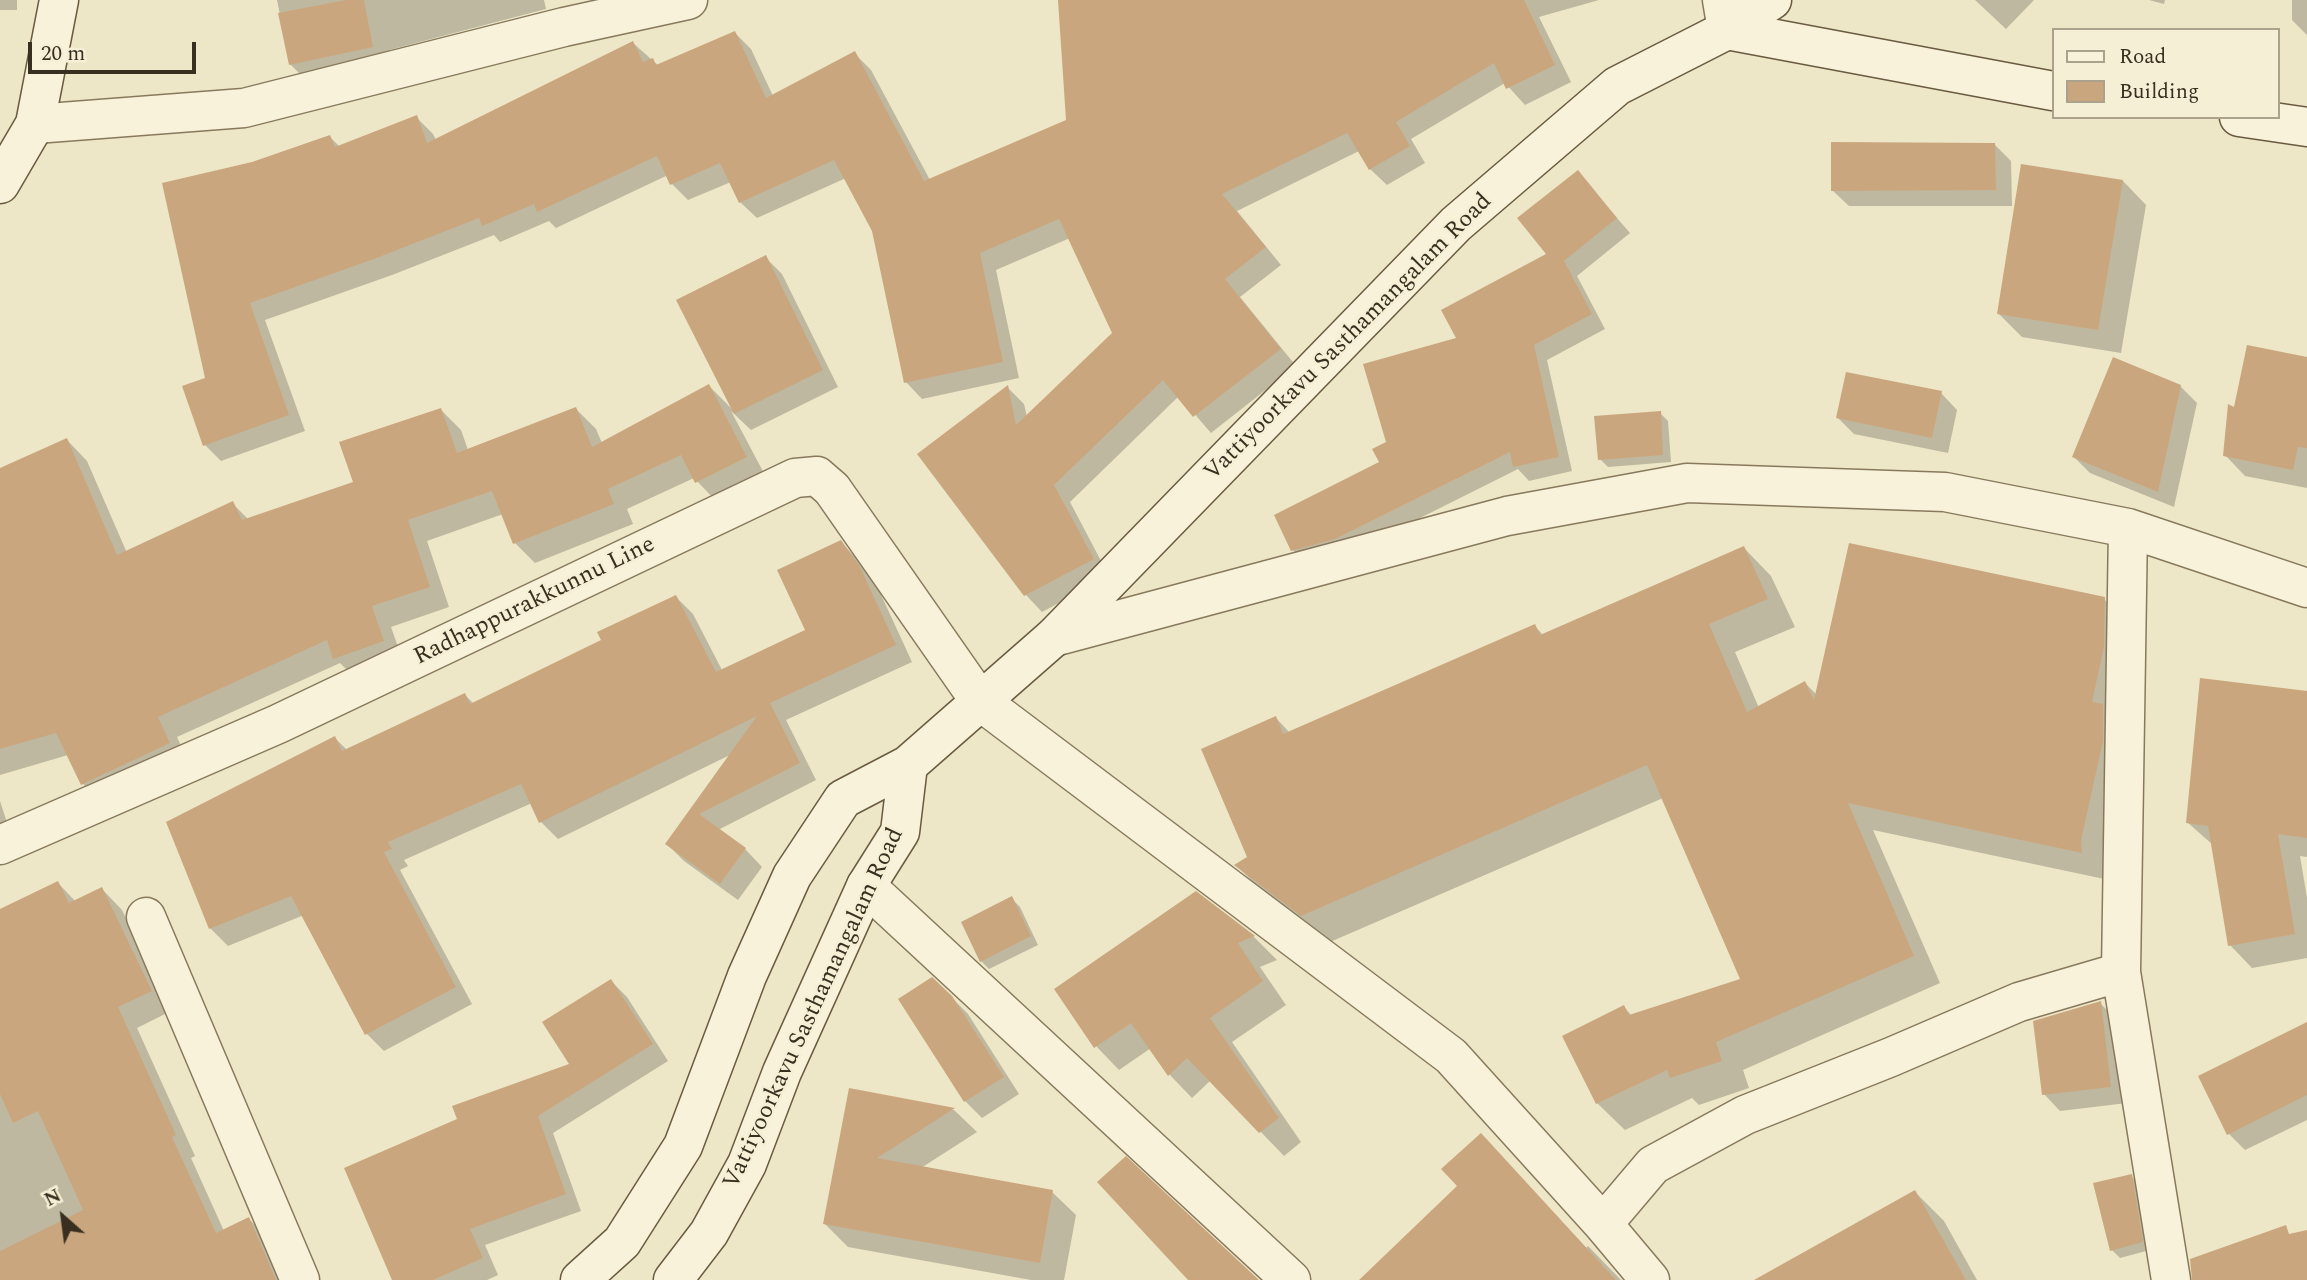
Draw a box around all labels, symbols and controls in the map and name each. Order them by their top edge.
scale bar [32,28,200,72]
legend [2052,28,2279,119]
text: 20 m [41,38,85,70]
text: Road [2119,41,2166,73]
text: Building [2119,76,2199,108]
street label: Vattiyoorkavu Sasthamangalam Road [1199,188,1499,488]
street label: Radhappurakkunnu Line [410,531,660,673]
street label: Vattiyoorkavu Sasthamangalam Road [718,824,912,1194]
north arrow [28,1182,98,1252]
text: N [39,1182,67,1214]

